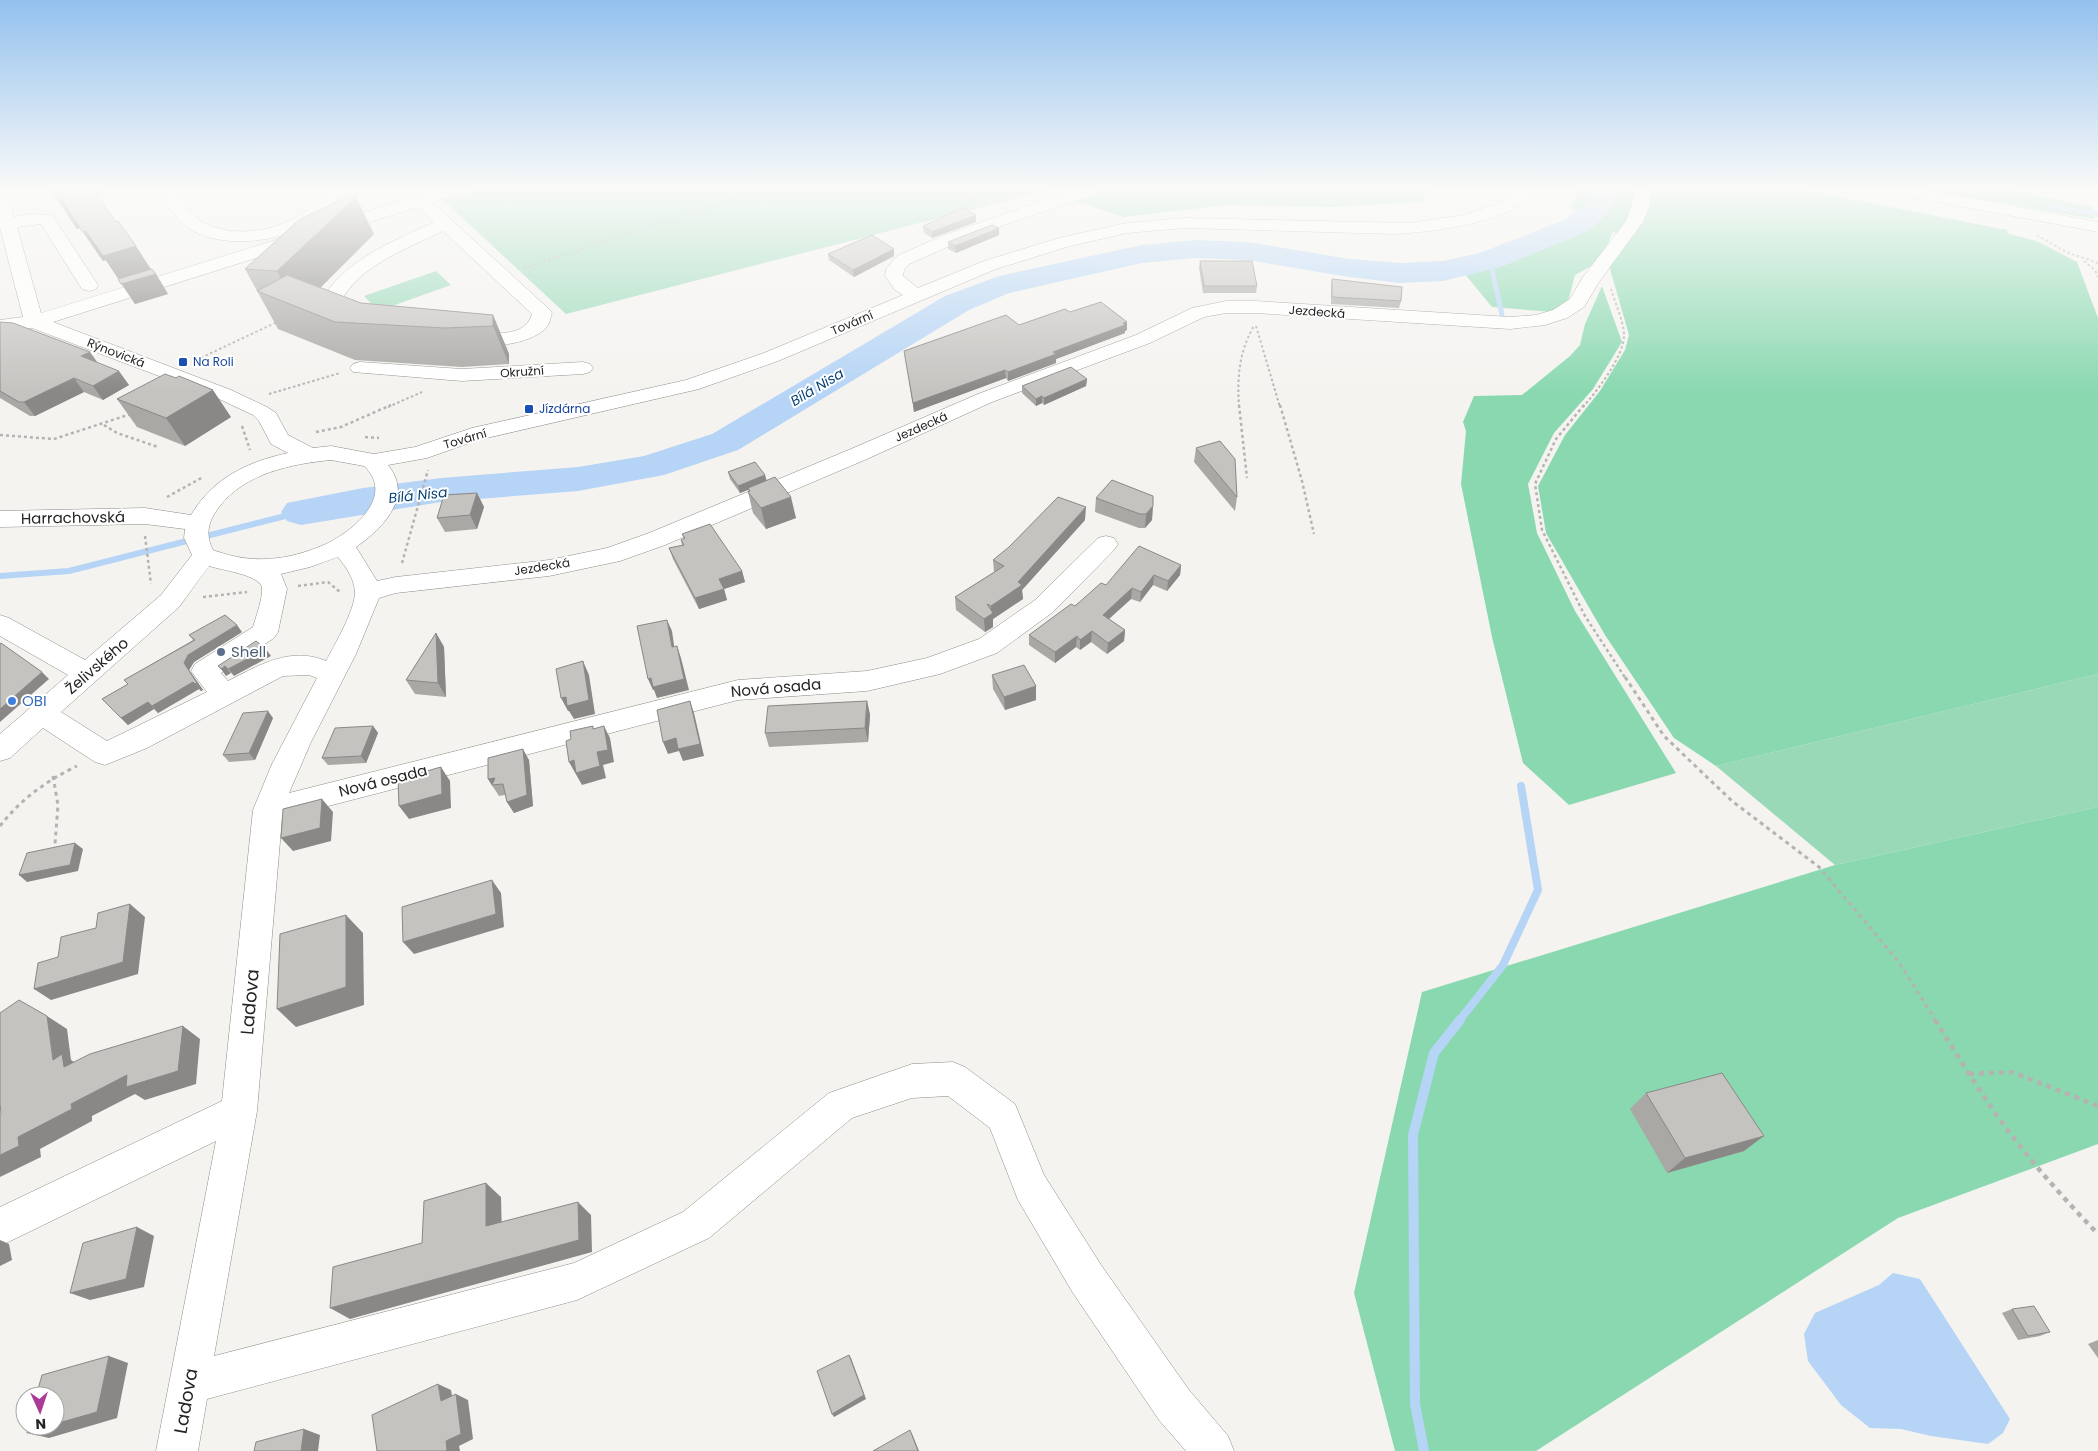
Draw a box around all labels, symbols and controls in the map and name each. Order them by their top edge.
street label: Jezdecká [1288,301,1346,322]
street label: Tovární [828,306,875,339]
street label: Rýnovická [85,334,148,371]
place label: Na Roli [193,353,234,370]
marker: Na Roli [177,356,189,368]
street label: Okružní [499,361,544,382]
water label: Bílá Nisa [786,363,848,411]
place label: Jízdárna [539,400,590,417]
marker: Jízdárna [523,403,535,415]
street label: Jezdecká [892,407,950,446]
street label: Tovární [441,424,488,453]
water label: Bílá Nisa [388,482,449,508]
street label: Harrachovská [21,506,125,529]
street label: Jezdecká [513,554,571,579]
street label: Želivského [61,632,133,699]
place label: Shell [231,641,266,662]
marker: Shell [215,646,227,658]
street label: Nová osada [730,673,822,702]
place label: OBI [22,690,47,711]
marker: OBI [6,695,18,707]
street label: Nová osada [336,759,429,802]
street label: Ladova [234,968,265,1036]
street label: Ladova [167,1366,204,1436]
north arrow [15,1386,65,1436]
text: N [35,1414,46,1434]

